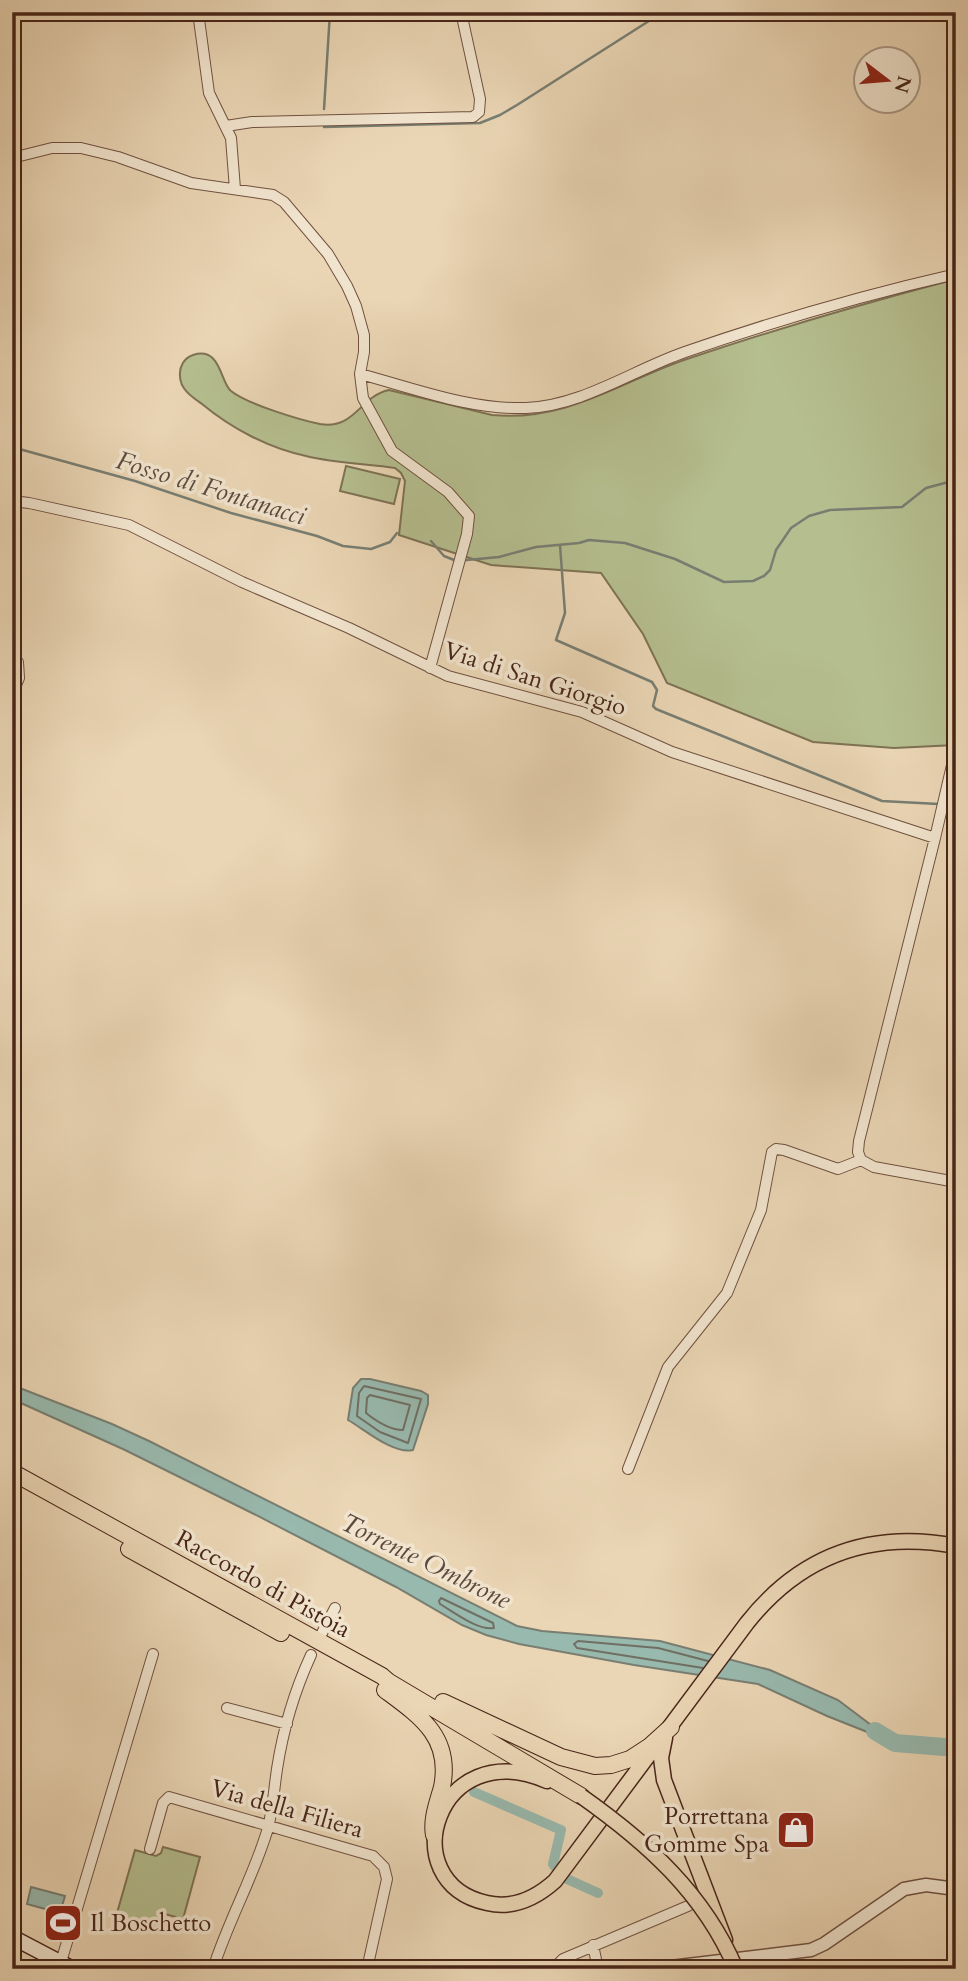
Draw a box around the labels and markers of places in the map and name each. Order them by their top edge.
place label: Porrettana Gomme Spa [644,1800,770,1861]
shop icon: Porrettana Gomme Spa [775,1809,817,1851]
sports icon: Il Boschetto [42,1902,84,1944]
place label: Il Boschetto [90,1907,211,1940]

